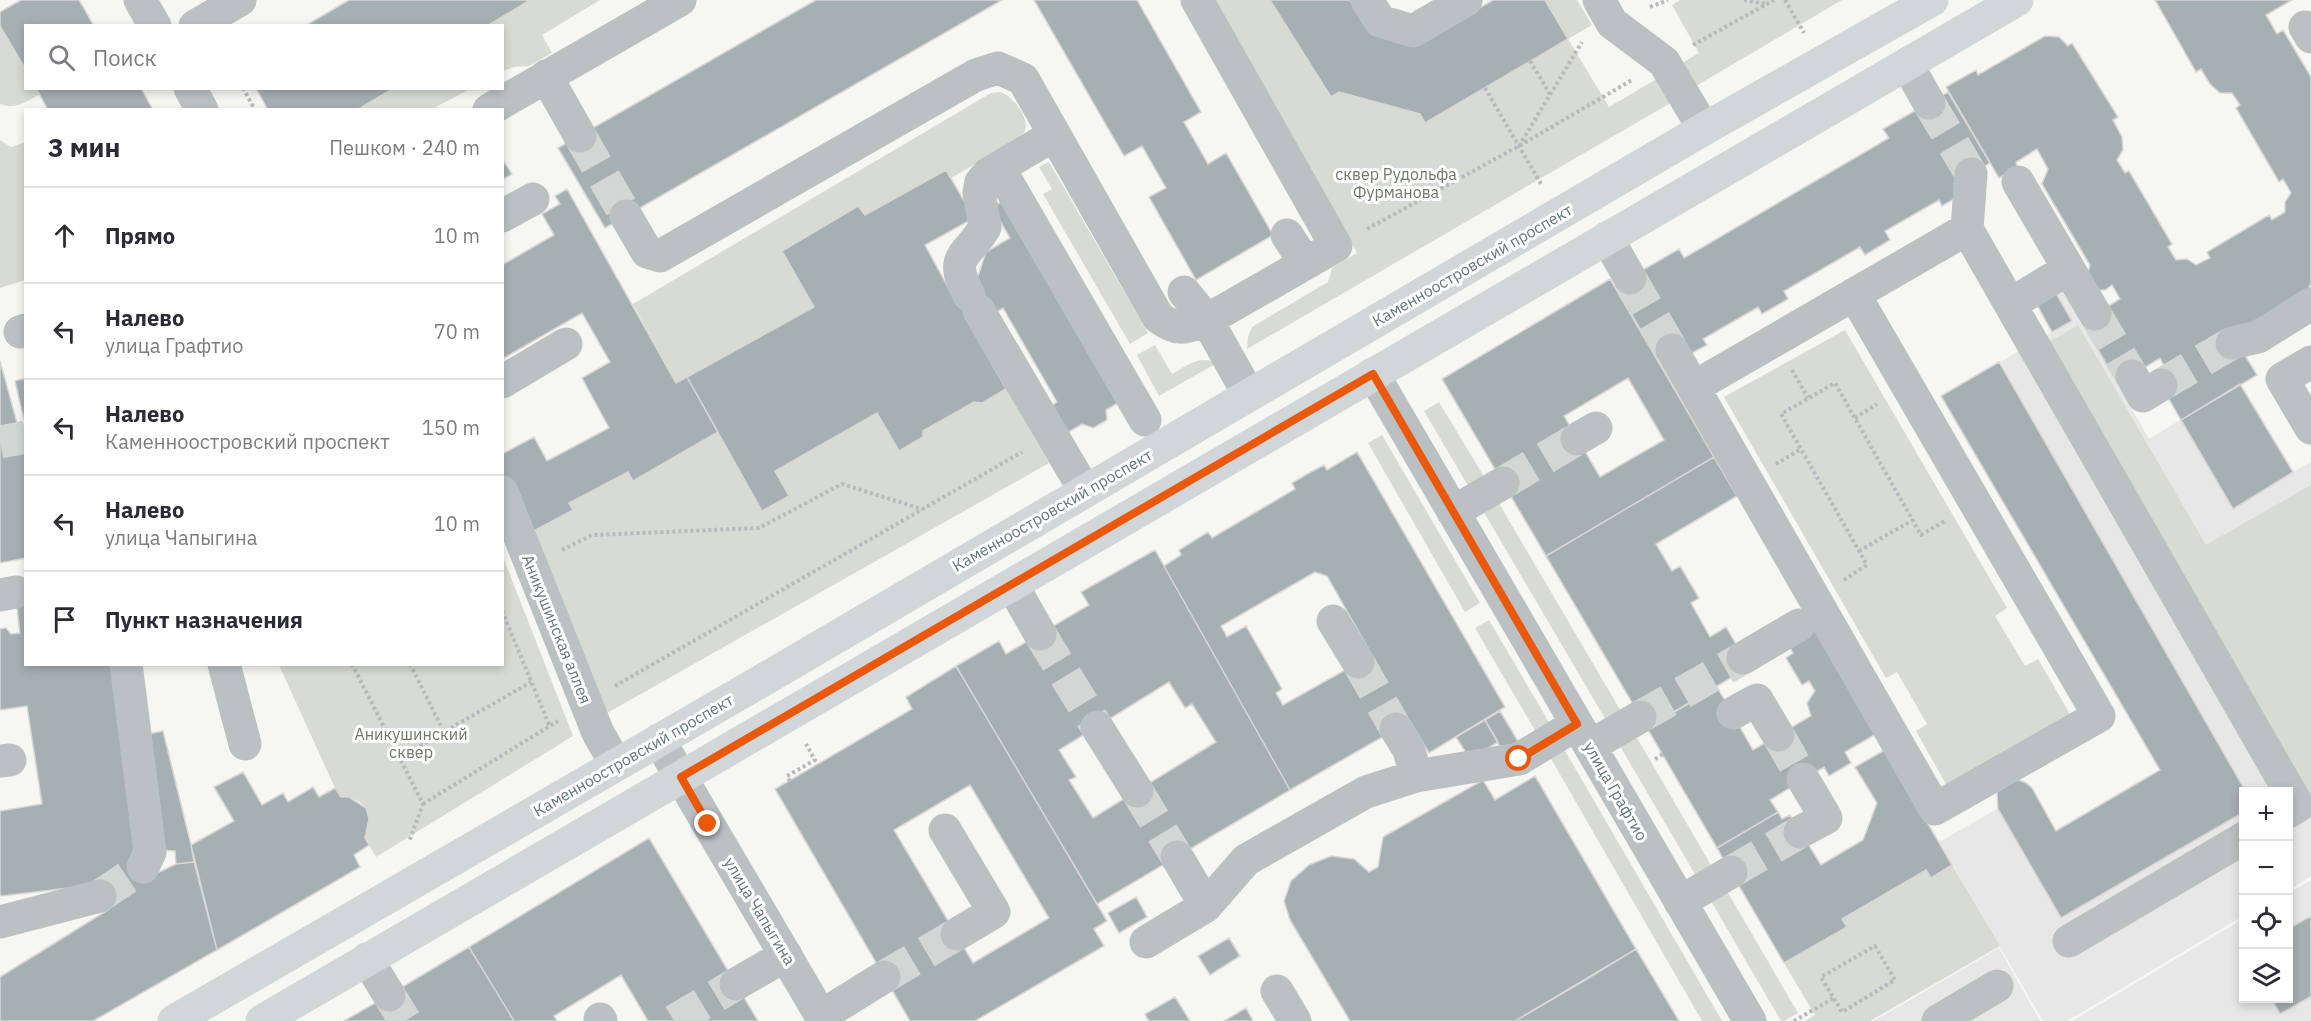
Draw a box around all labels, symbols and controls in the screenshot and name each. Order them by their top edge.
search box [24,24,504,90]
icon: search [45,41,78,74]
text: Поиск [93,43,157,72]
text: 3 мин [48,130,120,164]
text: Пешком · 240 m [329,134,480,161]
park label: сквер Рудольфа Фурманова [1335,164,1457,202]
street label: Каменноостровский проспект [1368,199,1576,331]
icon: ahead [48,219,81,252]
text: Прямо [105,221,175,250]
text: 10 m [434,222,480,249]
text: Налево [105,303,184,332]
icon: left [48,315,81,348]
text: 70 m [434,318,480,345]
text: улица Графтио [105,332,243,359]
text: Налево [105,399,184,428]
icon: left [48,411,81,444]
text: 150 m [422,414,480,441]
text: Каменноостровский проспект [105,428,390,455]
street label: Каменноостровский проспект [948,444,1156,576]
text: Налево [105,495,184,524]
icon: left [48,507,81,540]
text: 10 m [434,510,480,537]
text: улица Чапыгина [105,524,258,551]
street label: Аникушинская аллея [518,551,596,707]
icon: arrive [48,603,81,636]
text: Пункт назначения [105,605,303,634]
street label: Каменноостровский проспект [529,689,737,821]
park label: Аникушинский сквер [354,724,468,762]
street label: улица Графтио [1580,738,1652,844]
route start [1505,745,1531,771]
map controls [2239,787,2293,1003]
button: + [2239,787,2293,841]
route end [694,810,720,836]
button: − [2239,841,2293,895]
street label: улица Чапыгина [720,854,800,969]
button: locate [2239,895,2293,949]
button: layers [2239,949,2293,1003]

